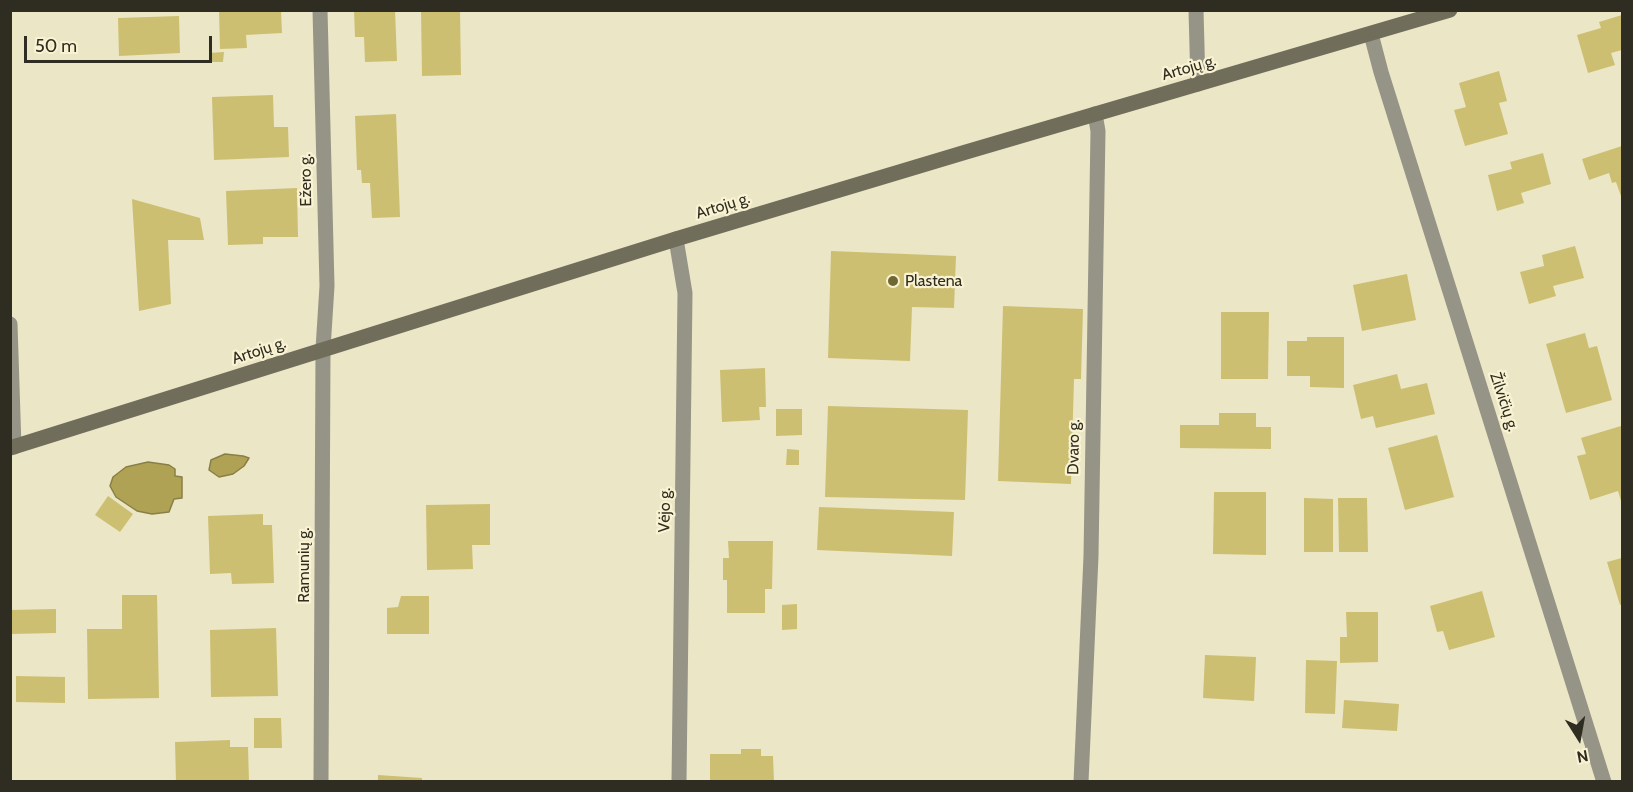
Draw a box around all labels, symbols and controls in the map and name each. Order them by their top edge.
scale bar [27,24,214,62]
text: 50 m [35,35,77,57]
street label: Artojų g. [1160,51,1218,85]
street label: Ežero g. [296,153,316,207]
street label: Artojų g. [694,189,752,223]
place label: Plastena [905,271,962,291]
marker: Plastena [886,274,900,288]
street label: Artojų g. [230,333,288,369]
street label: Žilvičių g. [1485,370,1523,434]
street label: Dvaro g. [1064,419,1084,475]
street label: Vėjo g. [655,487,675,533]
street label: Ramunių g. [294,527,314,603]
north arrow [1549,708,1609,768]
text: N [1575,746,1590,767]

